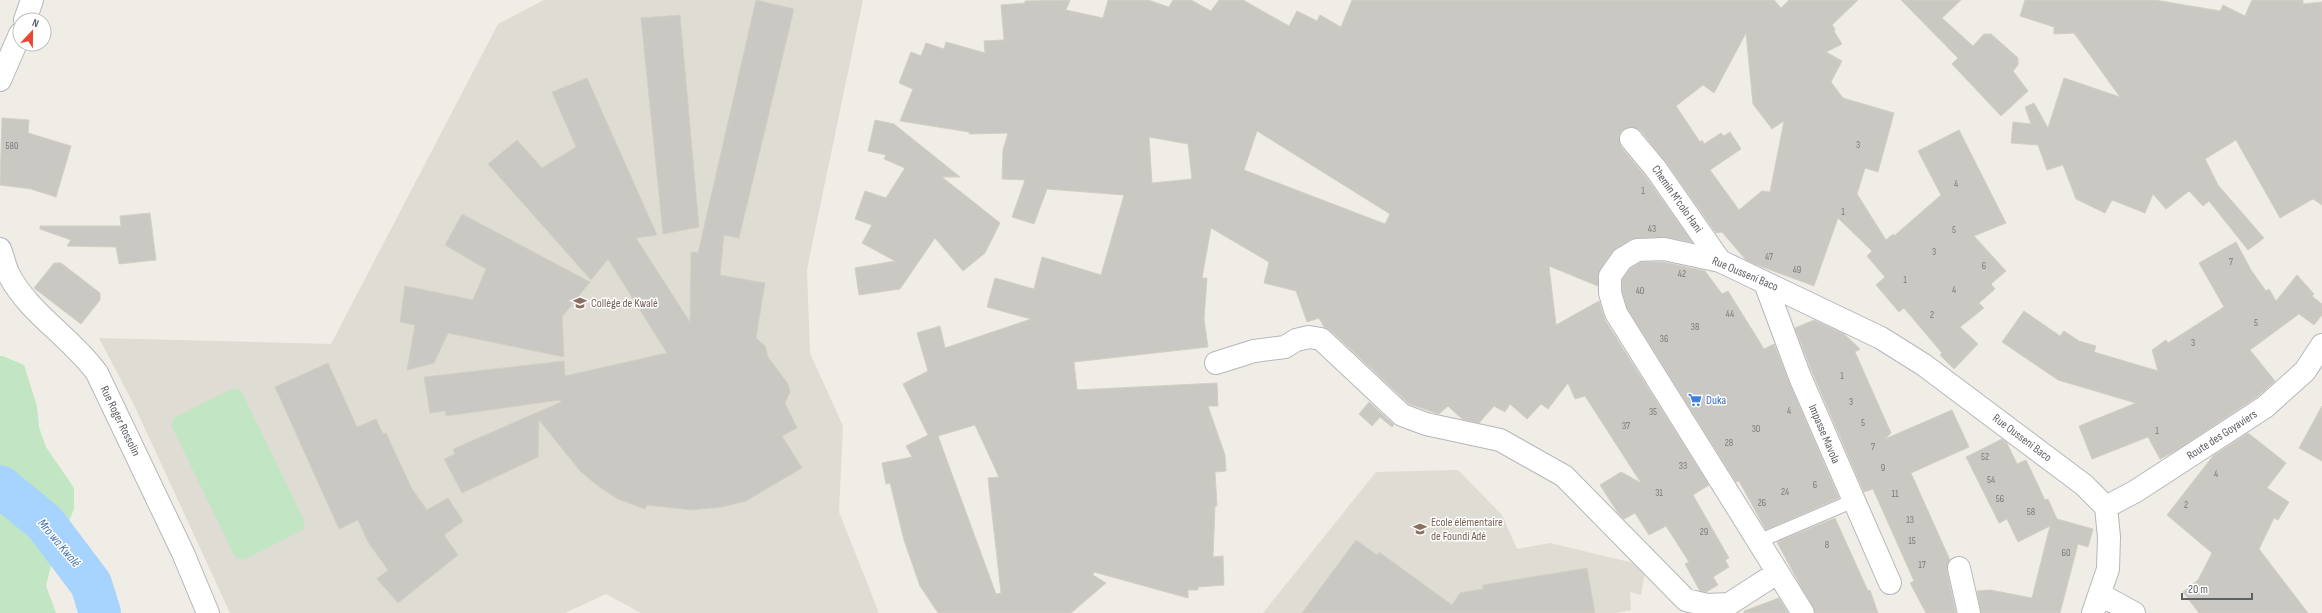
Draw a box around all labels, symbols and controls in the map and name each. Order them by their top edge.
north arrow [12,12,52,52]
text: N [30,16,41,30]
house number: 3 [1856,139,1860,151]
house number: 580 [6,140,18,152]
street label: Chemin M'colo Hani [1648,162,1706,236]
house number: 4 [1954,178,1958,190]
house number: 1 [1641,185,1645,197]
house number: 1 [1841,206,1845,218]
house number: 43 [1648,223,1656,235]
house number: 5 [1952,224,1956,236]
house number: 3 [1932,246,1936,258]
house number: 47 [1765,251,1773,263]
street label: Rue Ousseni Baco [1710,253,1780,295]
house number: 7 [2229,256,2233,268]
house number: 6 [1982,260,1986,272]
house number: 49 [1793,264,1801,276]
house number: 42 [1678,268,1686,280]
house number: 1 [1903,274,1907,286]
house number: 4 [1952,284,1956,296]
house number: 40 [1636,285,1644,297]
school or university icon: Collège de Kwalé [572,295,588,311]
place label: Collège de Kwalé [591,296,658,311]
house number: 44 [1726,308,1734,320]
house number: 2 [1930,309,1934,321]
house number: 5 [2254,317,2258,329]
house number: 38 [1691,321,1699,333]
house number: 36 [1660,333,1668,345]
house number: 3 [2191,337,2195,349]
house number: 1 [1840,370,1844,382]
street label: Rue Roger Rossolin [97,383,143,459]
supermarket icon: Duka [1687,392,1703,408]
place label: Duka [1706,393,1727,408]
house number: 3 [1849,396,1853,408]
street label: Impasse Mavola [1805,402,1843,466]
house number: 4 [1787,405,1791,417]
house number: 35 [1649,406,1657,418]
street label: Route des Goyaviers [2184,407,2260,463]
street label: Rue Ousseni Baco [1989,411,2055,465]
house number: 5 [1861,417,1865,429]
house number: 37 [1622,420,1630,432]
house number: 30 [1752,423,1760,435]
house number: 1 [2155,425,2159,437]
house number: 28 [1725,437,1733,449]
house number: 7 [1871,441,1875,453]
house number: 52 [1981,451,1989,463]
house number: 33 [1679,460,1687,472]
house number: 9 [1881,462,1885,474]
house number: 4 [2214,468,2218,480]
house number: 54 [1987,474,1995,486]
house number: 6 [1813,479,1817,491]
house number: 24 [1781,486,1789,498]
house number: 31 [1655,487,1663,499]
house number: 11 [1892,488,1899,500]
house number: 56 [1996,493,2004,505]
house number: 26 [1758,497,1766,509]
house number: 2 [2184,499,2188,511]
house number: 58 [2027,506,2035,518]
house number: 13 [1906,514,1914,526]
place label: Ecole élémentaire de Foundi Adé [1431,515,1503,544]
water label: Mro wa Kwalé [34,516,84,570]
school or university icon: Ecole élémentaire de Foundi Adé [1412,521,1428,537]
house number: 29 [1700,526,1708,538]
house number: 15 [1908,535,1916,547]
house number: 8 [1825,539,1829,551]
house number: 60 [2062,547,2070,559]
house number: 17 [1918,559,1926,571]
scale bar [2182,575,2252,601]
text: 20 m [2188,582,2208,597]

